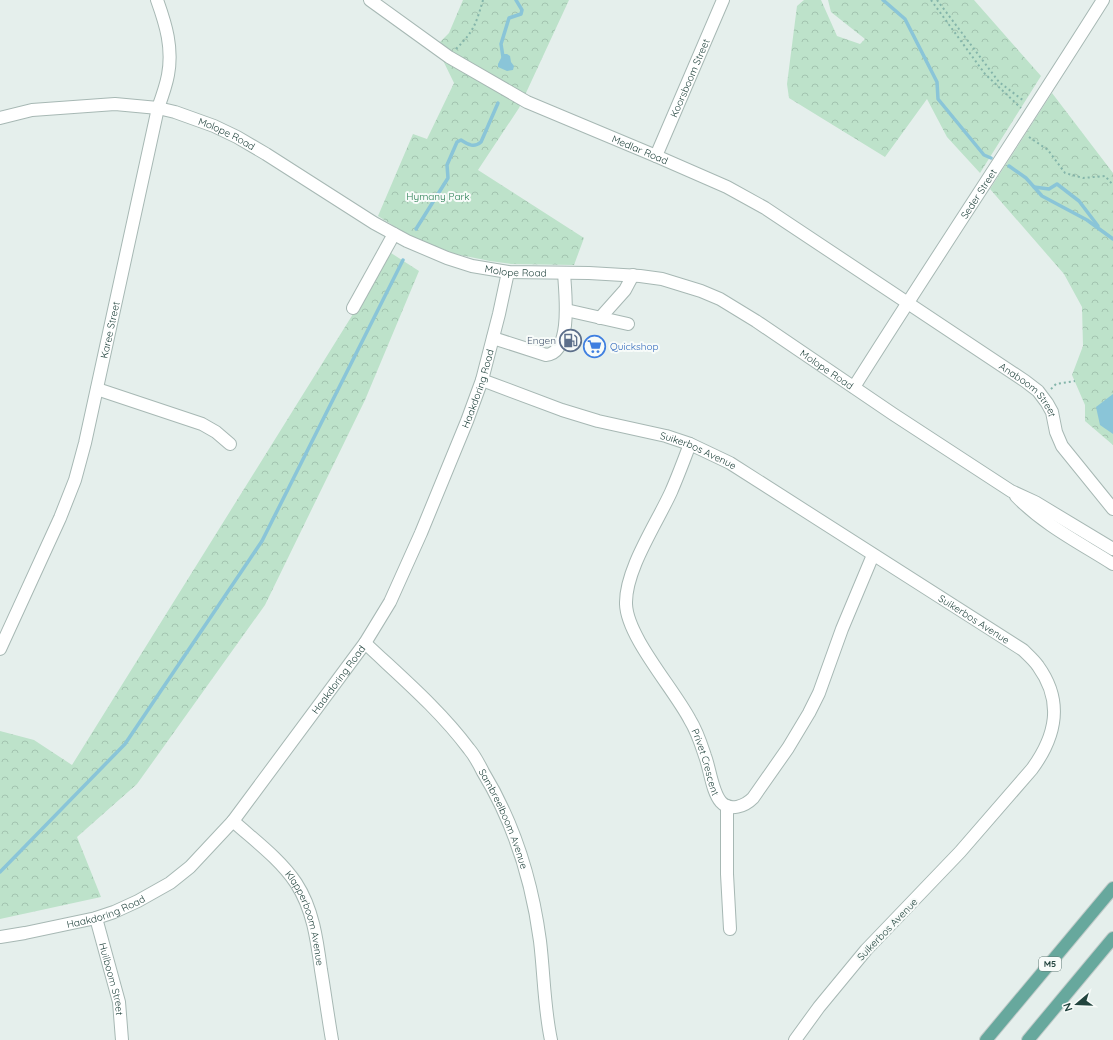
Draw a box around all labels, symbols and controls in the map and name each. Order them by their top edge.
street label: Koorsboom Street [667,36,713,120]
street label: Molope Road [196,115,257,153]
street label: Medlar Road [610,132,670,167]
street label: Seder Street [958,166,1000,221]
park label: Hymany Park [406,190,470,203]
street label: Molope Road [484,262,547,279]
street label: Karee Street [98,300,123,360]
fuel station icon: Engen [558,327,584,353]
supermarket icon: Quickshop [581,333,607,359]
place label: Engen [527,334,556,347]
place label: Quickshop [610,340,659,353]
street label: Molope Road [797,347,856,392]
street label: Haakdoring Road [459,348,497,430]
street label: Anaboom Street [997,360,1059,419]
street label: Suikerbos Avenue [659,429,739,473]
street label: Suikerbos Avenue [936,592,1012,647]
street label: Haakdoring Road [309,643,368,716]
street label: Privet Crescent [689,727,722,798]
street label: Sambreelboom Avenue [475,767,531,871]
street label: Klapperboom Avenue [282,868,326,967]
street label: Haakdoring Road [65,892,147,931]
street label: Suikerbos Avenue [854,895,921,963]
street label: Huilboom Street [96,941,126,1016]
road number: M5 [1039,957,1061,971]
north arrow [1057,984,1097,1024]
text: N [1060,1001,1075,1013]

